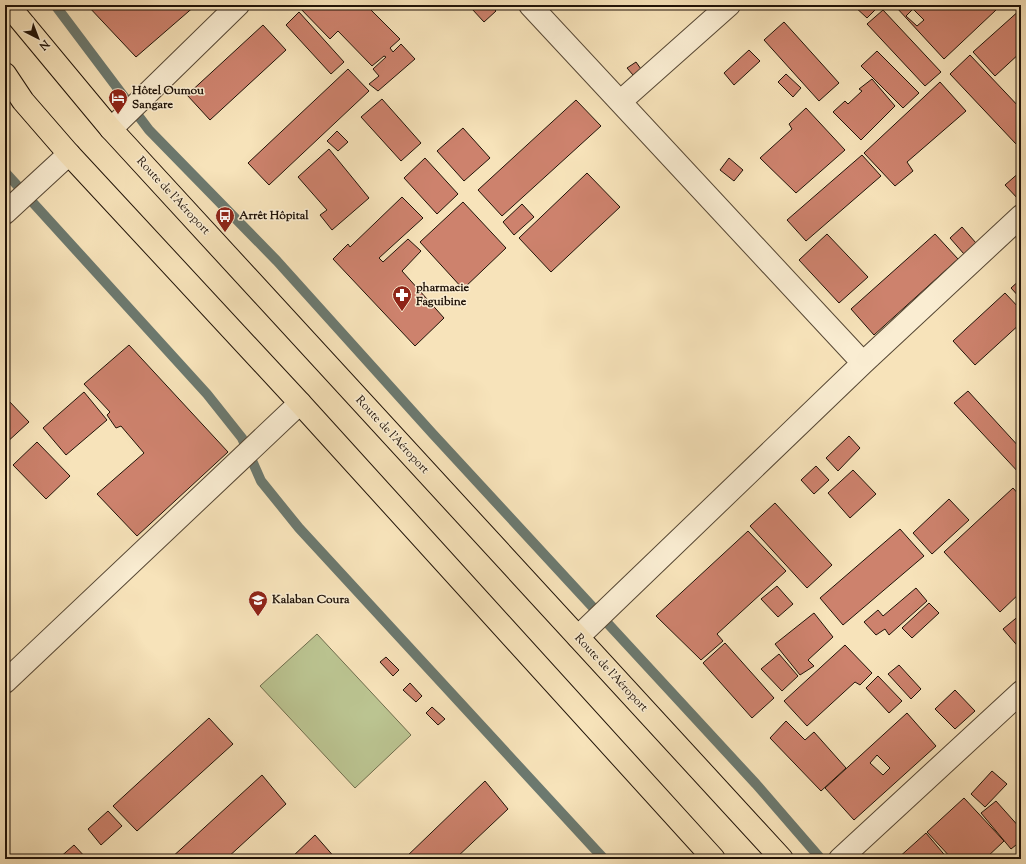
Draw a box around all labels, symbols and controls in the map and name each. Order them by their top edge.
north arrow [18,18,58,58]
text: N [35,35,53,54]
place label: Hôtel Oumou Sangare [131,82,204,114]
hotel icon: Hôtel Oumou Sangare [107,87,129,115]
street label: Route de l'Aéroport [132,153,214,239]
bus stop icon: Arrêt Hôpital [214,205,236,233]
place label: Arrêt Hôpital [238,207,309,225]
place label: pharmacie Faguibine [415,279,470,311]
pharmacy icon: pharmacie Faguibine [391,284,413,312]
street label: Route de l'Aéroport [351,392,433,478]
school or university icon: Kalaban Coura [247,589,269,617]
place label: Kalaban Coura [271,591,350,609]
street label: Route de l'Aéroport [570,630,652,716]

